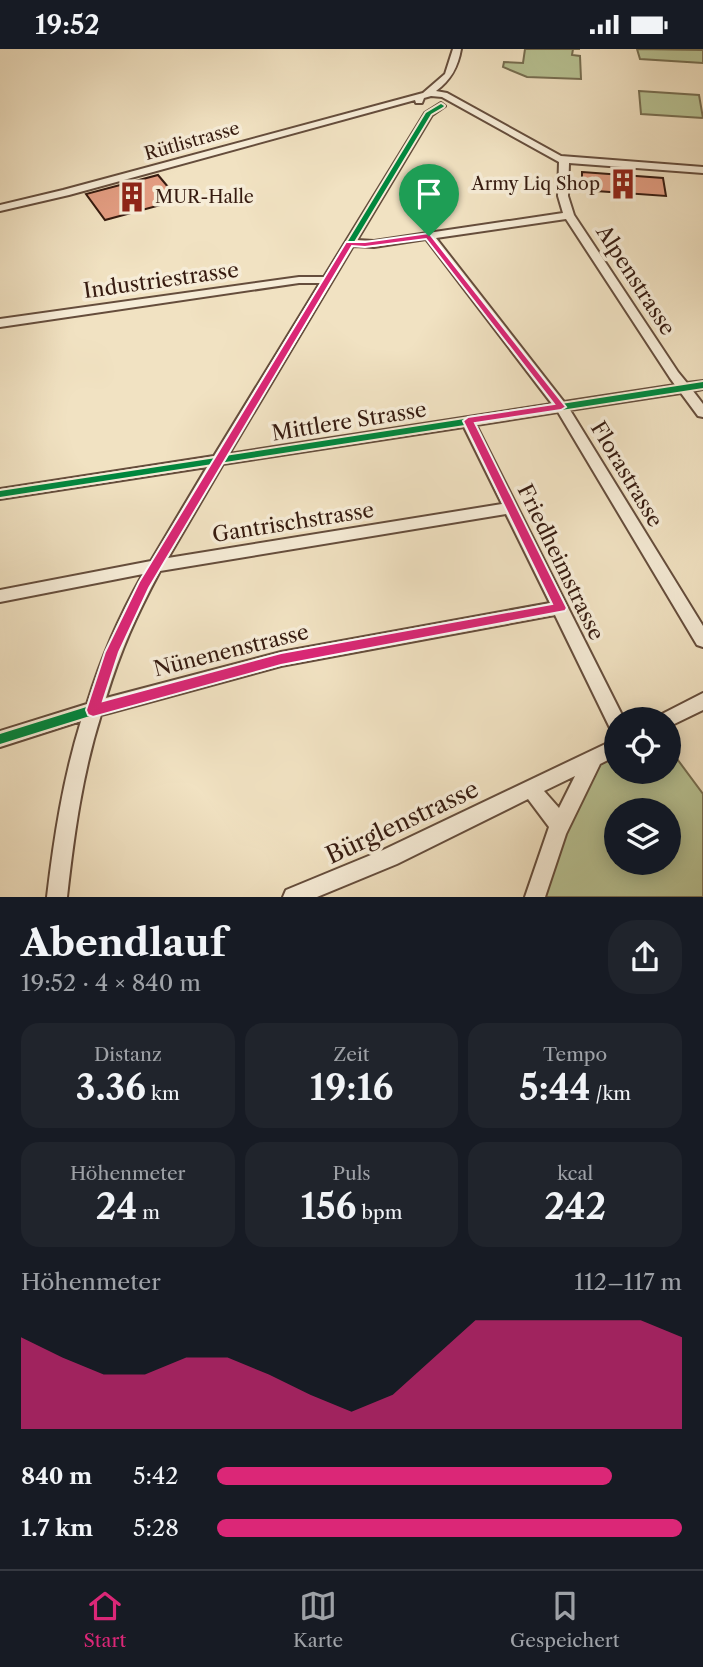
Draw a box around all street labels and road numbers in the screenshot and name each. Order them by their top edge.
street label: Rütlistrasse [142,117,242,165]
street label: Alpenstrasse [591,220,681,340]
street label: Industriestrasse [82,257,240,303]
street label: Mittlere Strasse [270,396,428,446]
street label: Florastrasse [586,417,668,531]
street label: Friedheimstrasse [512,480,610,644]
street label: Gantrischstrasse [210,497,376,547]
street label: Nünenenstrasse [151,619,311,681]
street label: Bürglenstrasse [321,774,483,870]

